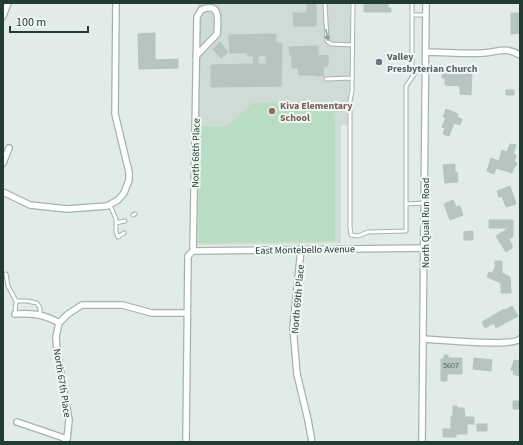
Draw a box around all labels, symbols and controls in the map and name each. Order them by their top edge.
scale bar [10,8,88,34]
text: 100 m [16,14,46,31]
one-way arrow [324,29,330,42]
place label: Valley Presbyterian Church [386,50,478,76]
marker: Valley Presbyterian Church [374,57,384,67]
place label: Kiva Elementary School [280,99,353,125]
marker: Kiva Elementary School [267,106,277,116]
street label: North 68th Place [188,118,204,188]
street label: North Quail Run Road [419,178,433,268]
street label: East Montebello Avenue [255,242,355,258]
street label: North 69th Place [288,264,308,334]
street label: North 67th Place [50,348,74,419]
house number: 5607 [443,360,459,371]

